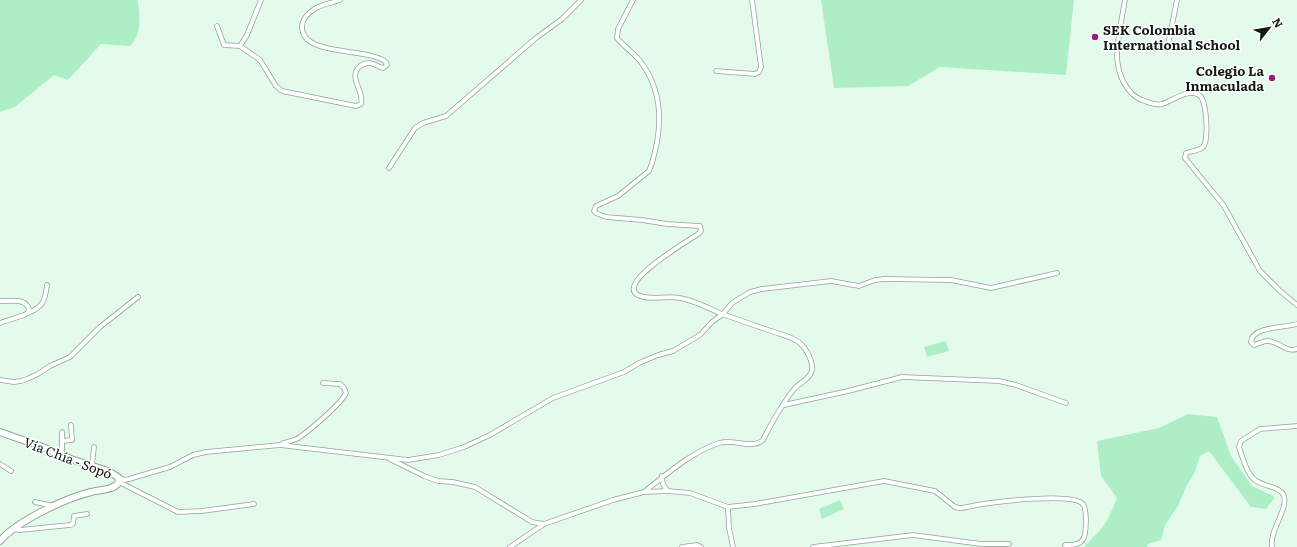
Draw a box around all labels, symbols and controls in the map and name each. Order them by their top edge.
north arrow [1249,8,1289,48]
text: N [1269,14,1288,30]
place label: SEK Colombia International School [1103,20,1240,54]
marker: SEK Colombia International School [1090,32,1100,42]
place label: Colegio La Inmaculada [1185,61,1264,95]
marker: Colegio La Inmaculada [1267,73,1277,83]
street label: Vía Chía - Sopó [21,432,115,483]

